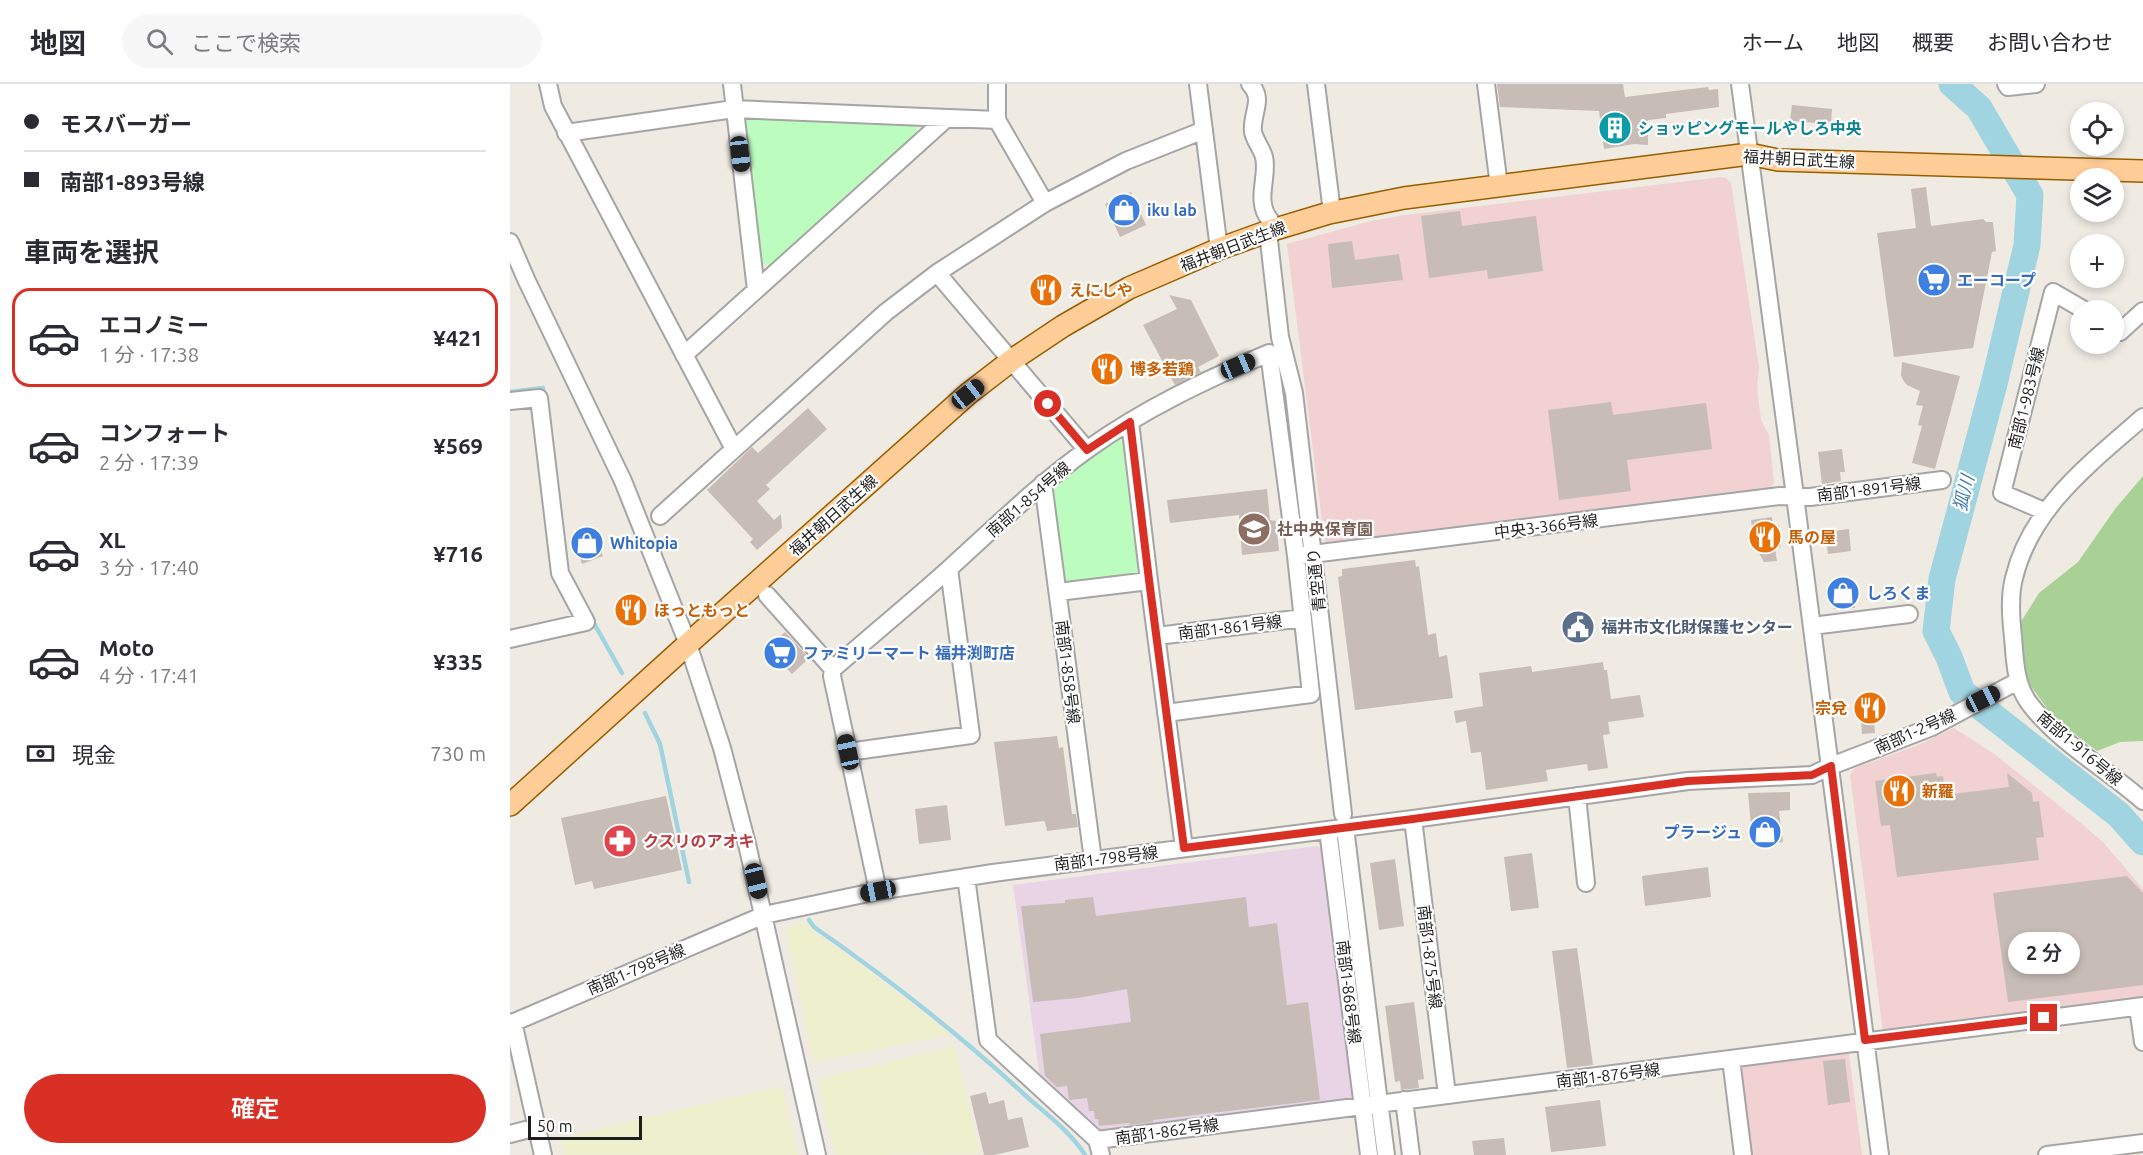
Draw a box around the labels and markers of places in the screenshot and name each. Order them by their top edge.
building icon: ショッピングモールやしろ中央 [1597,110,1633,146]
place label: ショッピングモールやしろ中央 [1638,119,1862,137]
shop icon: iku lab [1106,192,1142,228]
place label: iku lab [1147,201,1197,219]
supermarket icon: エーコープ [1916,262,1952,298]
place label: エーコープ [1957,271,2036,289]
restaurant icon: えにしや [1028,272,1064,308]
place label: えにしや [1069,281,1133,299]
restaurant icon: 博多若鶏 [1089,351,1125,387]
place label: 博多若鶏 [1130,360,1194,378]
school or university icon: 社中央保育園 [1236,511,1272,547]
restaurant icon: 馬の屋 [1747,519,1783,555]
place label: 社中央保育園 [1277,520,1373,538]
shop icon: Whitopia [569,525,605,561]
place label: 馬の屋 [1788,528,1836,546]
place label: Whitopia [610,534,678,552]
shop icon: しろくま [1825,575,1861,611]
place label: しろくま [1866,584,1930,602]
restaurant icon: ほっともっと [613,592,649,628]
place label: ほっともっと [654,601,750,619]
public building icon: 福井市文化財保護センター [1560,609,1596,645]
place label: 福井市文化財保護センター [1601,618,1793,636]
supermarket icon: ファミリーマート 福井渕町店 [762,635,798,671]
place label: ファミリーマート 福井渕町店 [803,644,1015,662]
restaurant icon: 宗兌 [1852,690,1888,726]
place label: 宗兌 [1815,699,1847,717]
restaurant icon: 新羅 [1881,773,1917,809]
place label: 新羅 [1922,782,1954,800]
shop icon: プラージュ [1747,814,1783,850]
pharmacy icon: クスリのアオキ [602,823,638,859]
place label: プラージュ [1663,823,1742,841]
place label: クスリのアオキ [643,832,755,850]

